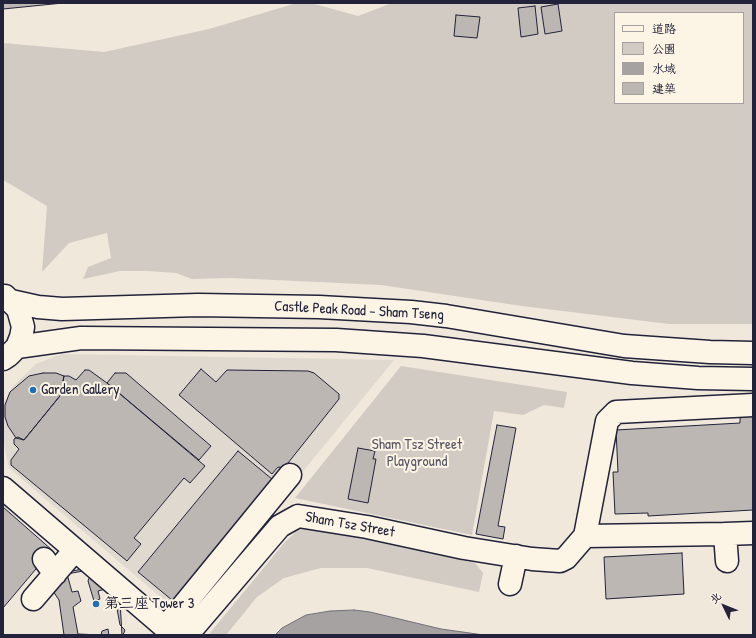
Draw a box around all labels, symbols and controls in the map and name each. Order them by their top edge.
legend [614,12,744,104]
text: 道路 [652,20,676,37]
text: 公園 [652,40,676,57]
text: 水域 [652,60,676,77]
text: 建築 [652,80,676,97]
street label: Castle Peak Road – Sham Tseng [274,298,444,324]
place label: Garden Gallery [41,381,120,399]
marker: Garden Gallery [28,385,38,395]
park label: Sham Tsz Street Playground [372,436,462,471]
street label: Sham Tsz Street [304,508,396,542]
north arrow [704,586,744,626]
text: 北 [706,589,724,607]
place label: 第三座 Tower 3 [104,595,194,613]
marker: 第三座 Tower 3 [91,599,101,609]

